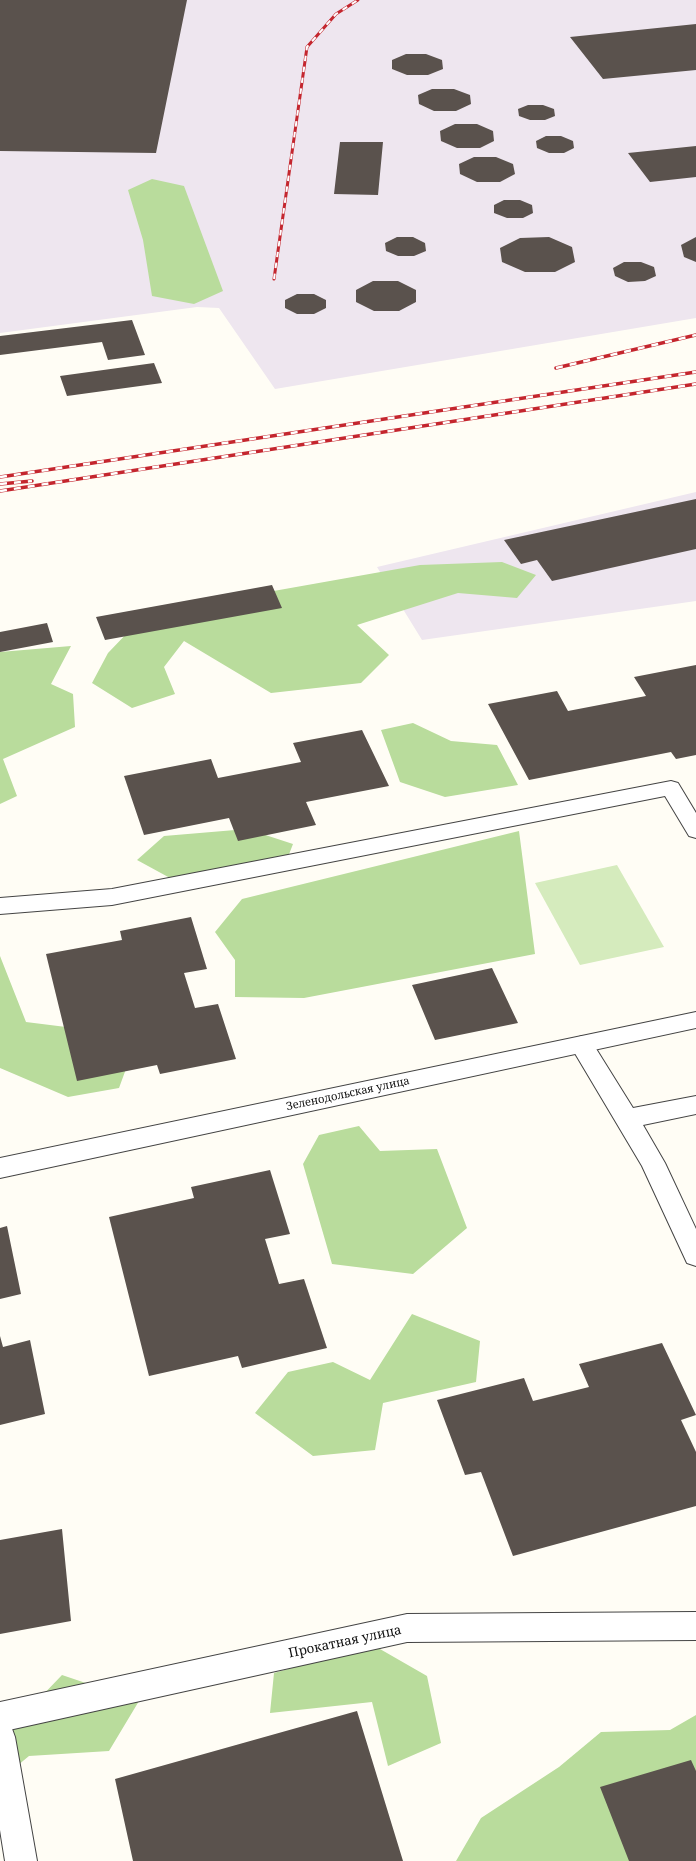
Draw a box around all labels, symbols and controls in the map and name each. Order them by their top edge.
street label: Зеленодольская улица [285,1074,411,1114]
street label: Прокатная улица [287,1622,403,1662]

